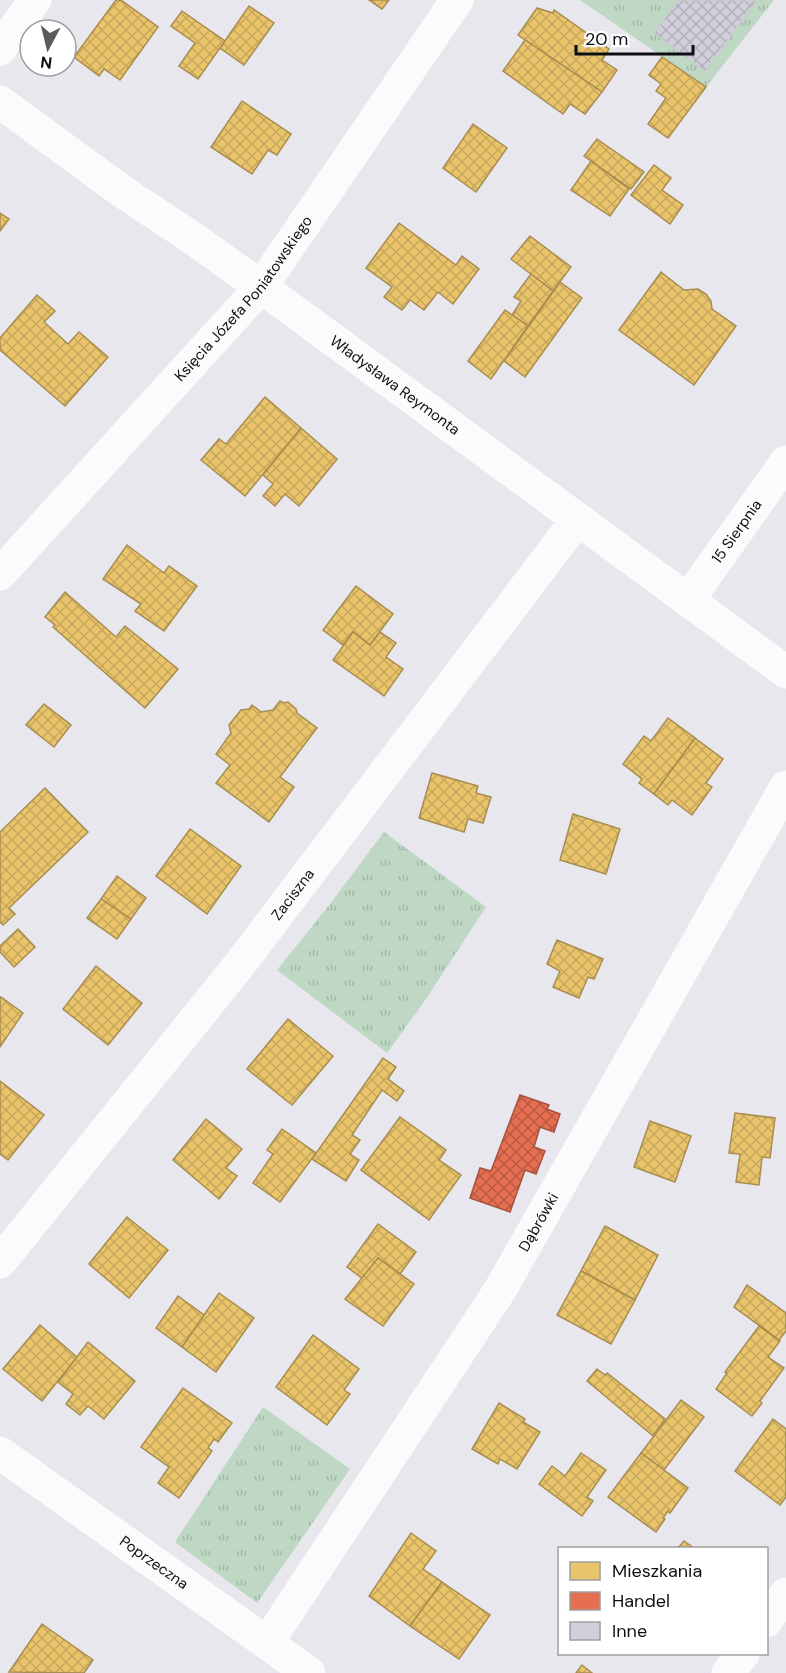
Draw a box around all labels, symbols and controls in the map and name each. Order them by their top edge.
north arrow [18,18,78,78]
scale bar [576,18,693,56]
text: 20 m [585,27,628,51]
text: N [39,51,53,74]
street label: Księcia Józefa Poniatowskiego [170,212,317,386]
street label: Władysława Reymonta [326,331,464,440]
street label: 15 Sierpnia [707,496,766,567]
street label: Zaciszna [267,865,319,924]
street label: Dąbrówki [514,1189,563,1255]
street label: Poprzeczna [116,1531,192,1594]
legend [558,1547,768,1655]
text: Mieszkania [612,1559,702,1583]
text: Handel [612,1589,670,1613]
text: Inne [612,1619,647,1643]

